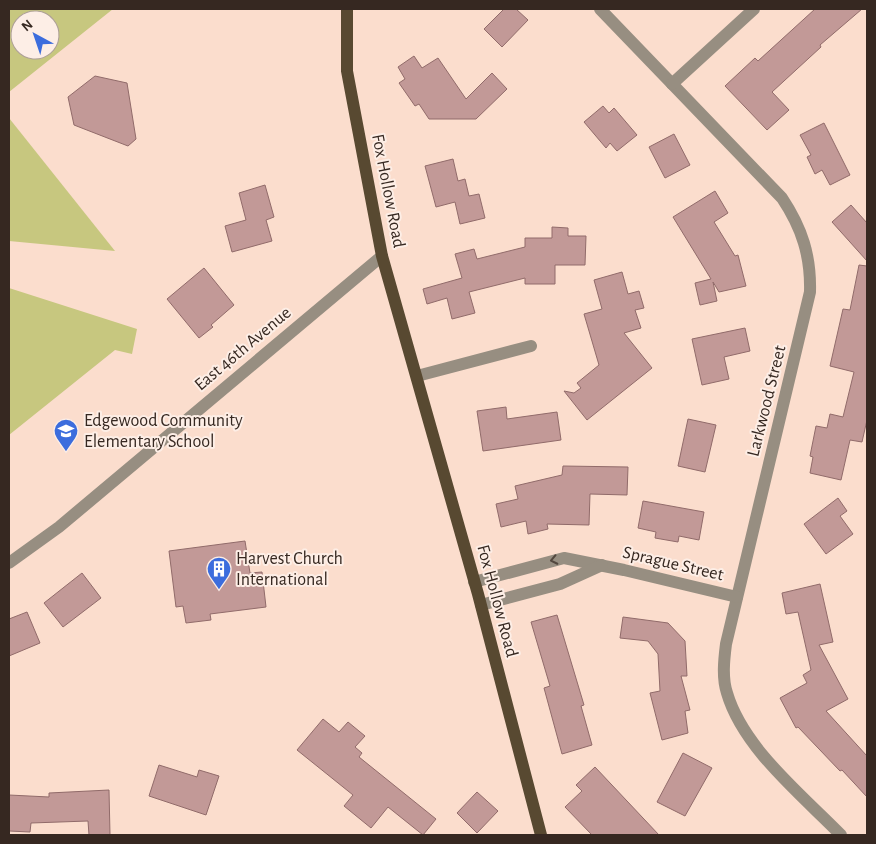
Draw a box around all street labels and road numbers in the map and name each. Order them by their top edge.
street label: Fox Hollow Road [368,133,408,249]
street label: East 46th Avenue [191,304,295,394]
street label: Larkwood Street [744,343,790,458]
street label: Fox Hollow Road [473,543,521,659]
street label: Sprague Street [621,544,725,584]

